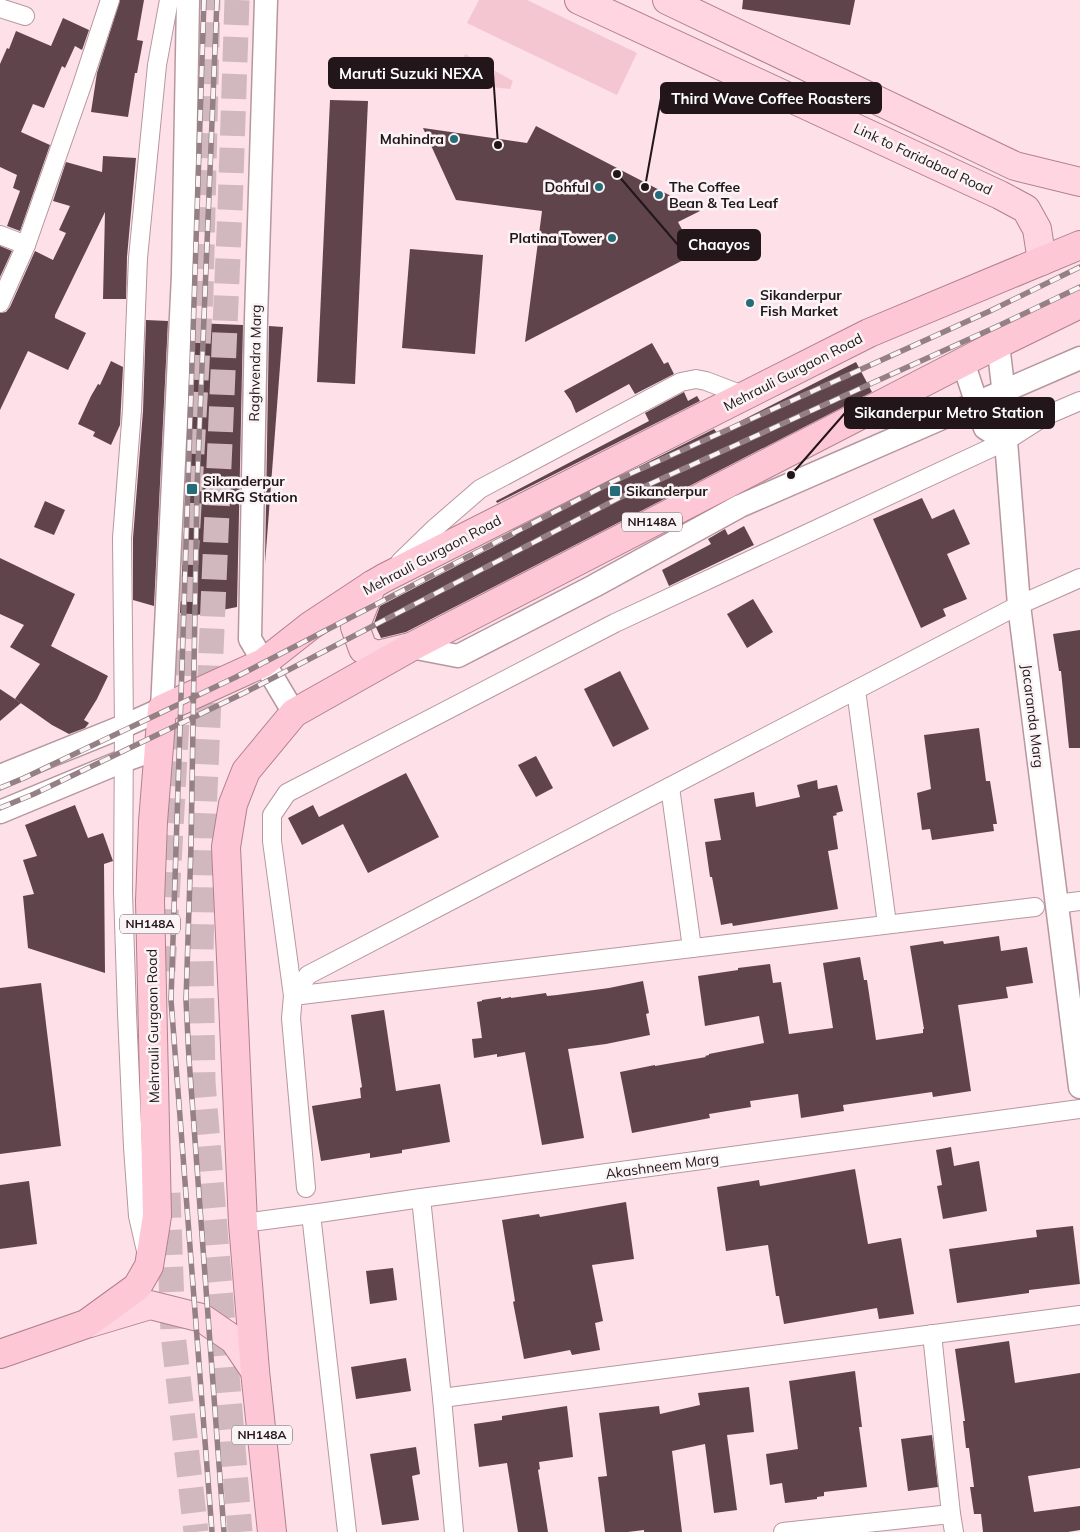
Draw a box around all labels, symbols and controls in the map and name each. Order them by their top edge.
callout: Maruti Suzuki NEXA [329,58,493,88]
text: Maruti Suzuki NEXA [339,64,484,83]
callout: Third Wave Coffee Roasters [661,83,881,113]
text: Third Wave Coffee Roasters [671,89,871,108]
street label: Link to Faridabad Road [851,119,995,199]
place label: Mahindra [380,130,444,148]
marker: Mahindra [448,133,460,145]
place label: Dohful [544,178,589,196]
place label: The Coffee Bean & Tea Leaf [669,178,779,212]
marker: Dohful [593,181,605,193]
marker: The Coffee Bean & Tea Leaf [653,189,665,201]
place label: Platina Tower [509,229,602,247]
callout: Chaayos [678,230,760,260]
marker: Platina Tower [606,232,618,244]
text: Chaayos [688,235,750,254]
place label: Sikanderpur Fish Market [760,286,842,320]
marker: Sikanderpur Fish Market [744,297,756,309]
street label: Raghvendra Marg [245,304,265,422]
street label: Mehrauli Gurgaon Road [720,329,866,415]
callout: Sikanderpur Metro Station [845,398,1054,428]
text: Sikanderpur Metro Station [854,403,1044,422]
place label: Sikanderpur RMRG Station [203,472,298,506]
marker: Sikanderpur RMRG Station [185,482,199,496]
place label: Sikanderpur [626,482,708,500]
marker: Sikanderpur [608,484,622,498]
street label: Mehrauli Gurgaon Road [360,511,504,599]
road number: NH148A [622,512,682,532]
street label: Jacaranda Marg [1018,663,1048,769]
road number: NH148A [120,914,180,934]
street label: Mehrauli Gurgaon Road [143,949,163,1103]
street label: Akashneem Marg [604,1149,720,1183]
road number: NH148A [232,1426,292,1444]

